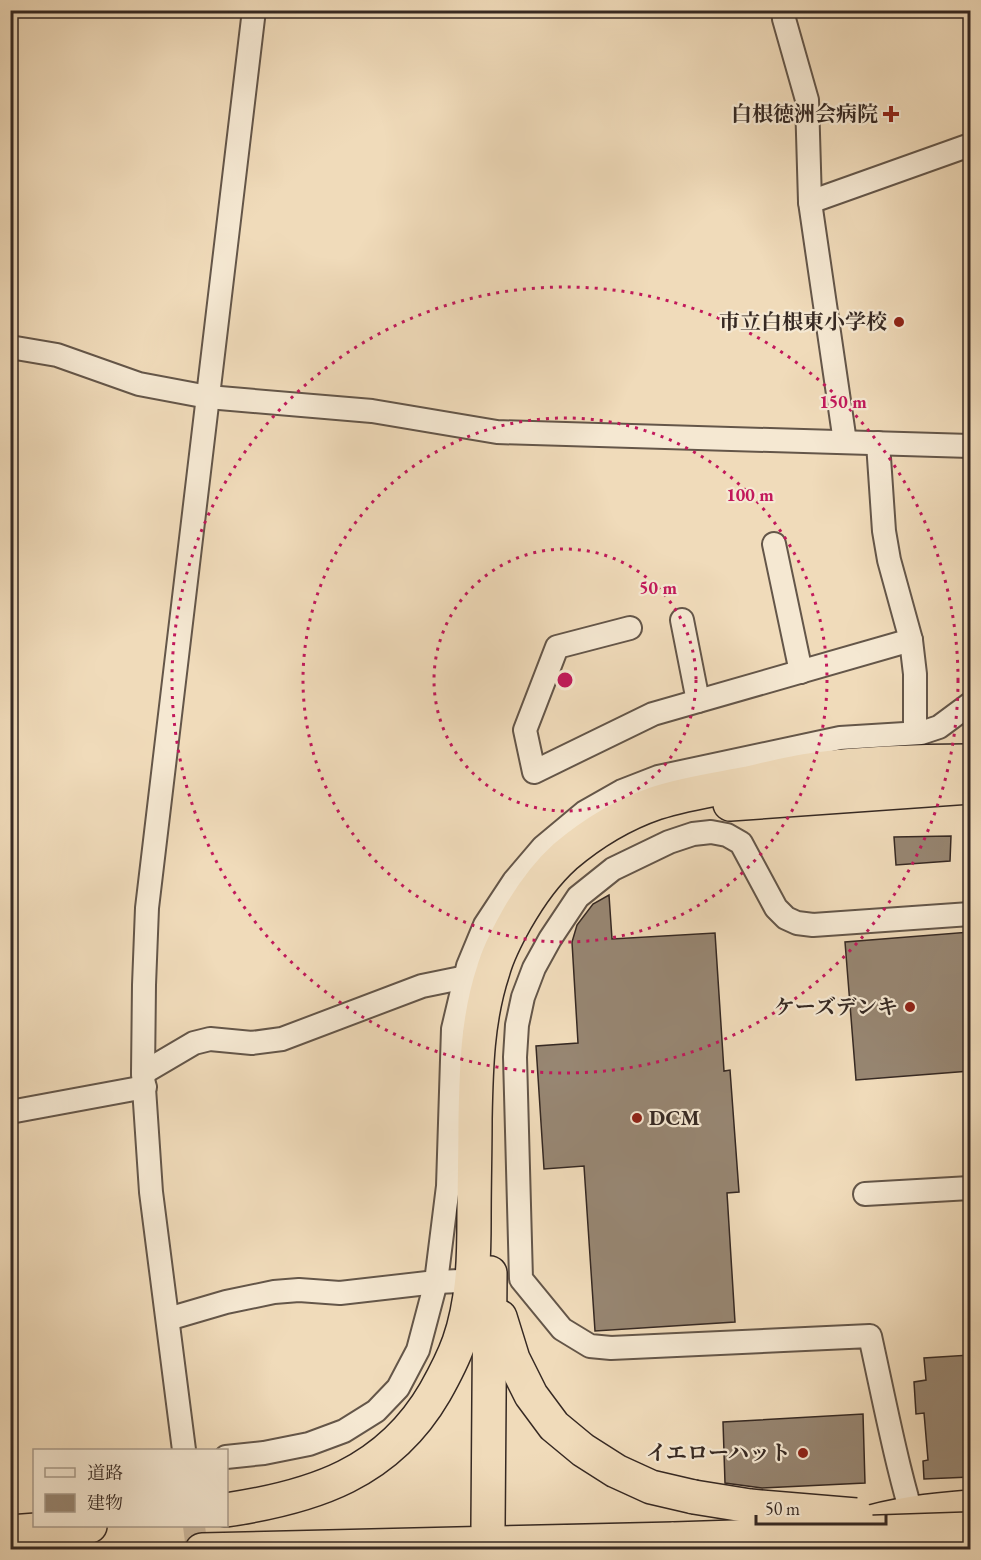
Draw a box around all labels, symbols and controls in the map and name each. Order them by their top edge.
place label: 白根徳洲会病院 [731,100,878,127]
marker: 白根徳洲会病院 [882,105,900,123]
place label: 市立白根東小学校 [719,308,887,335]
marker: 市立白根東小学校 [892,315,906,329]
text: 150 m [819,390,867,413]
text: 100 m [726,483,774,506]
text: 50 m [639,576,677,599]
centre of rings [555,670,575,690]
place label: ケーズデンキ [774,993,898,1020]
marker: ケーズデンキ [903,1000,917,1014]
place label: DCM [649,1104,700,1131]
marker: DCM [630,1111,644,1125]
place label: イエローハット [646,1439,791,1466]
marker: イエローハット [796,1446,810,1460]
legend [33,1449,228,1527]
text: 道路 [87,1461,123,1484]
scale bar [756,1488,886,1526]
text: 建物 [87,1491,123,1514]
text: 50 m [765,1497,800,1520]

